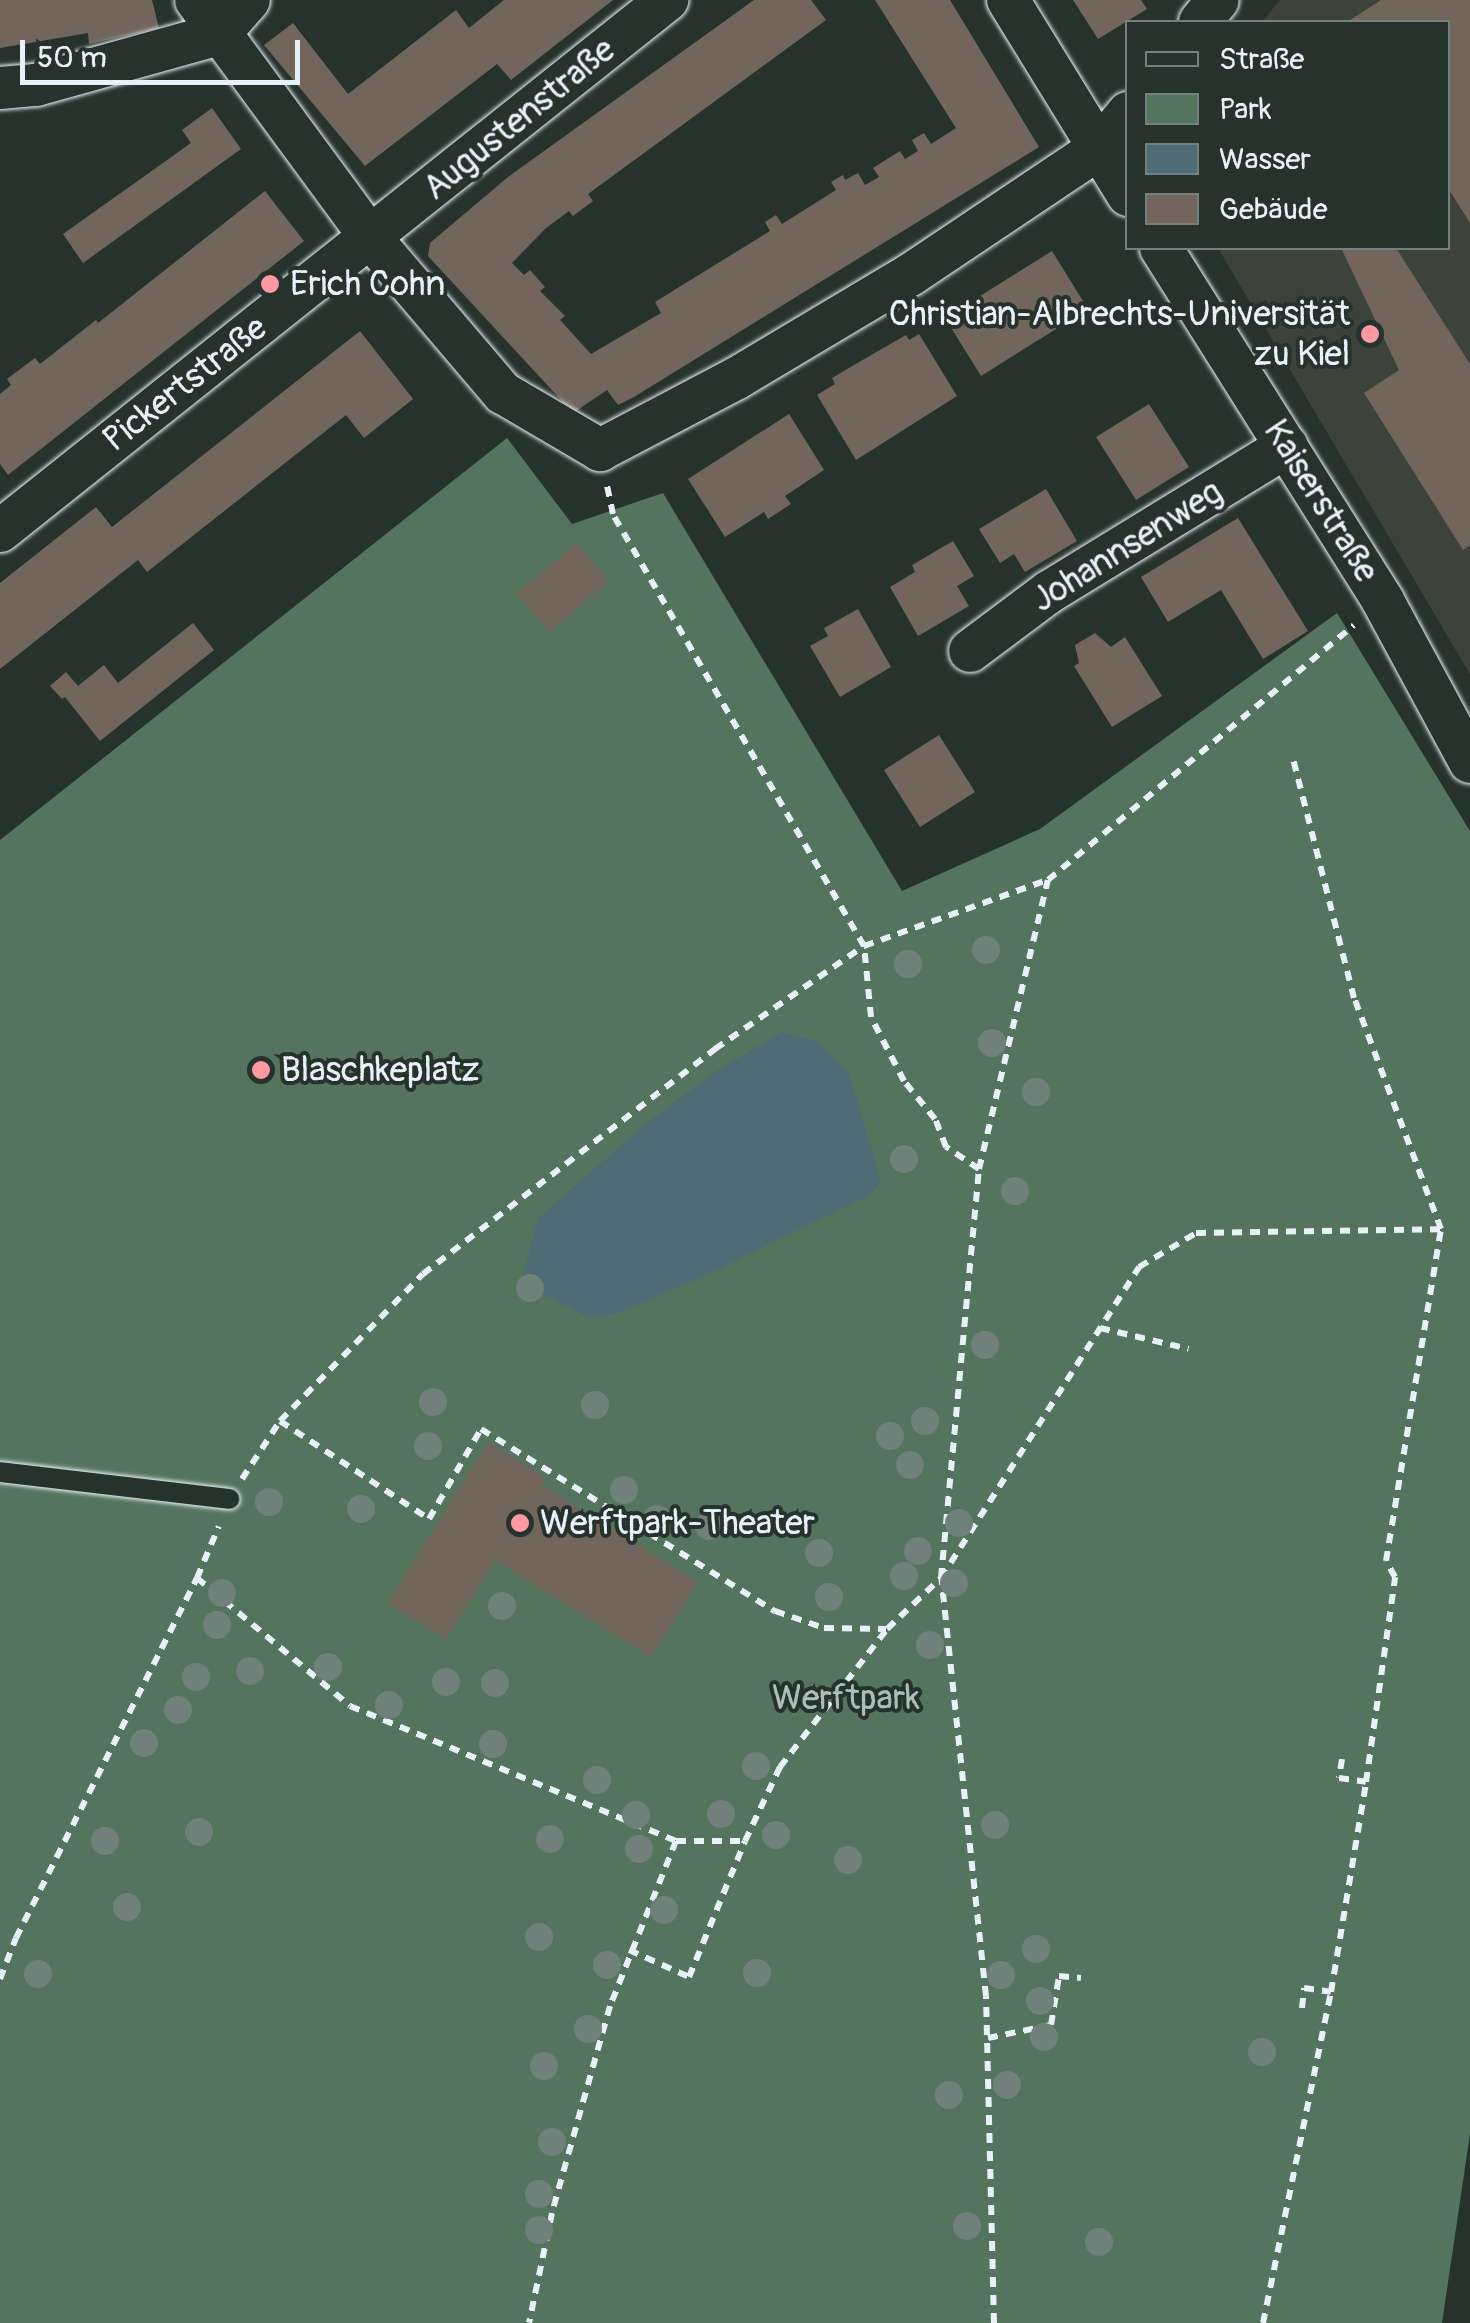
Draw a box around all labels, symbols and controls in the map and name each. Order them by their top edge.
scale bar [25,20,305,82]
legend [1125,20,1450,250]
street label: Augustenstraße [415,29,623,209]
text: 50 m [37,39,107,76]
text: Straße [1219,41,1304,78]
text: Park [1219,91,1272,128]
text: Wasser [1219,141,1311,178]
text: Gebäude [1219,191,1328,228]
place label: Erich Cohn [290,263,445,305]
marker: Erich Cohn [259,273,281,295]
place label: Christian-Albrechts-Universität zu Kiel [889,293,1350,375]
street label: Pickertstraße [95,307,275,461]
marker: Christian-Albrechts-Universität zu Kiel [1359,323,1381,345]
street label: Kaiserstraße [1254,412,1388,590]
street label: Johannsenweg [1024,471,1230,621]
place label: Blaschkeplatz [281,1049,480,1091]
marker: Blaschkeplatz [250,1059,272,1081]
place label: Werftpark-Theater [540,1502,815,1544]
marker: Werftpark-Theater [509,1512,531,1534]
park label: Werftpark [772,1677,920,1719]

